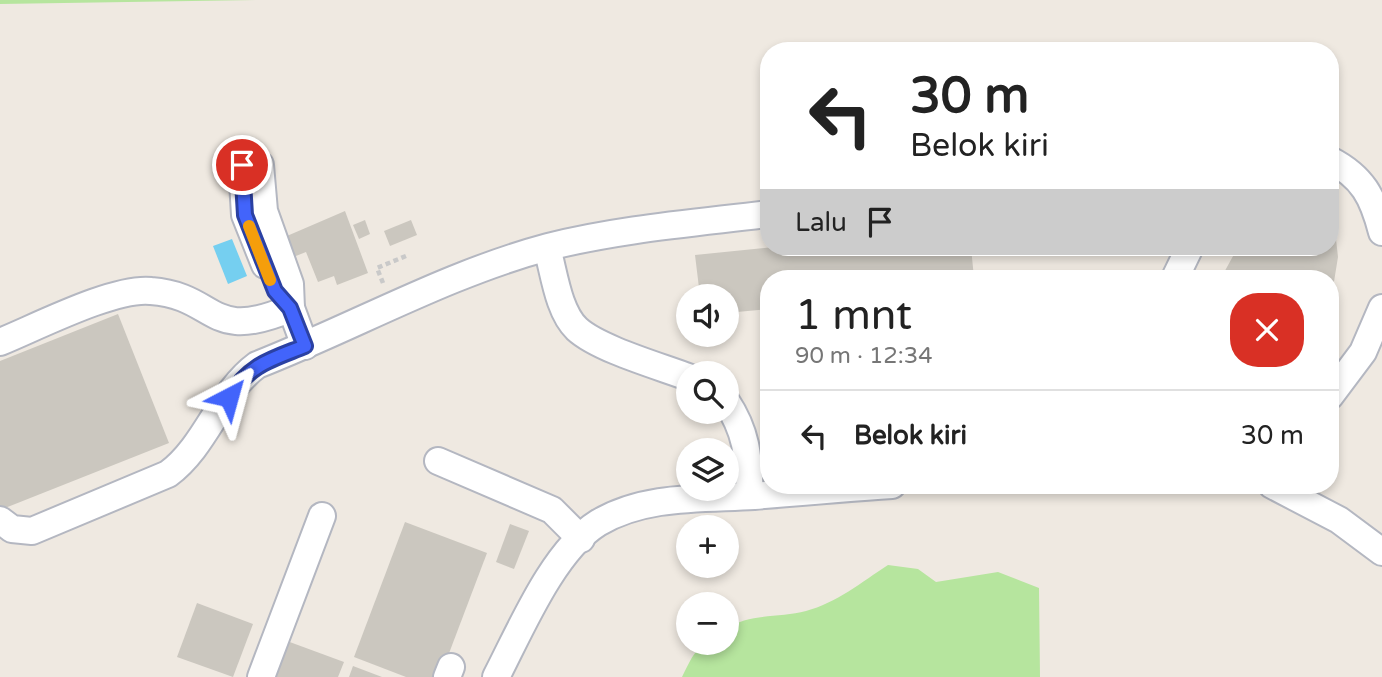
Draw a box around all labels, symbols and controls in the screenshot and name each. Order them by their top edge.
text: 30 m [910,67,1029,126]
icon: left [795,70,886,161]
text: Belok kiri [910,127,1049,165]
pin [212,135,272,195]
icon: arrive [223,146,261,184]
icon: arrive [861,203,899,241]
text: Lalu [795,207,847,238]
map controls [676,284,739,655]
button: sound [676,284,739,347]
text: 1 mnt [795,290,912,341]
button: close [1230,293,1304,367]
text: 90 m · 12:34 [795,342,933,370]
position arrow [192,360,266,434]
button: search [676,361,739,424]
icon: left [795,417,833,455]
text: Belok kiri [854,420,967,451]
text: 30 m [1241,420,1304,451]
button: layers [676,438,739,501]
button: + [676,515,739,578]
button: − [676,592,739,655]

